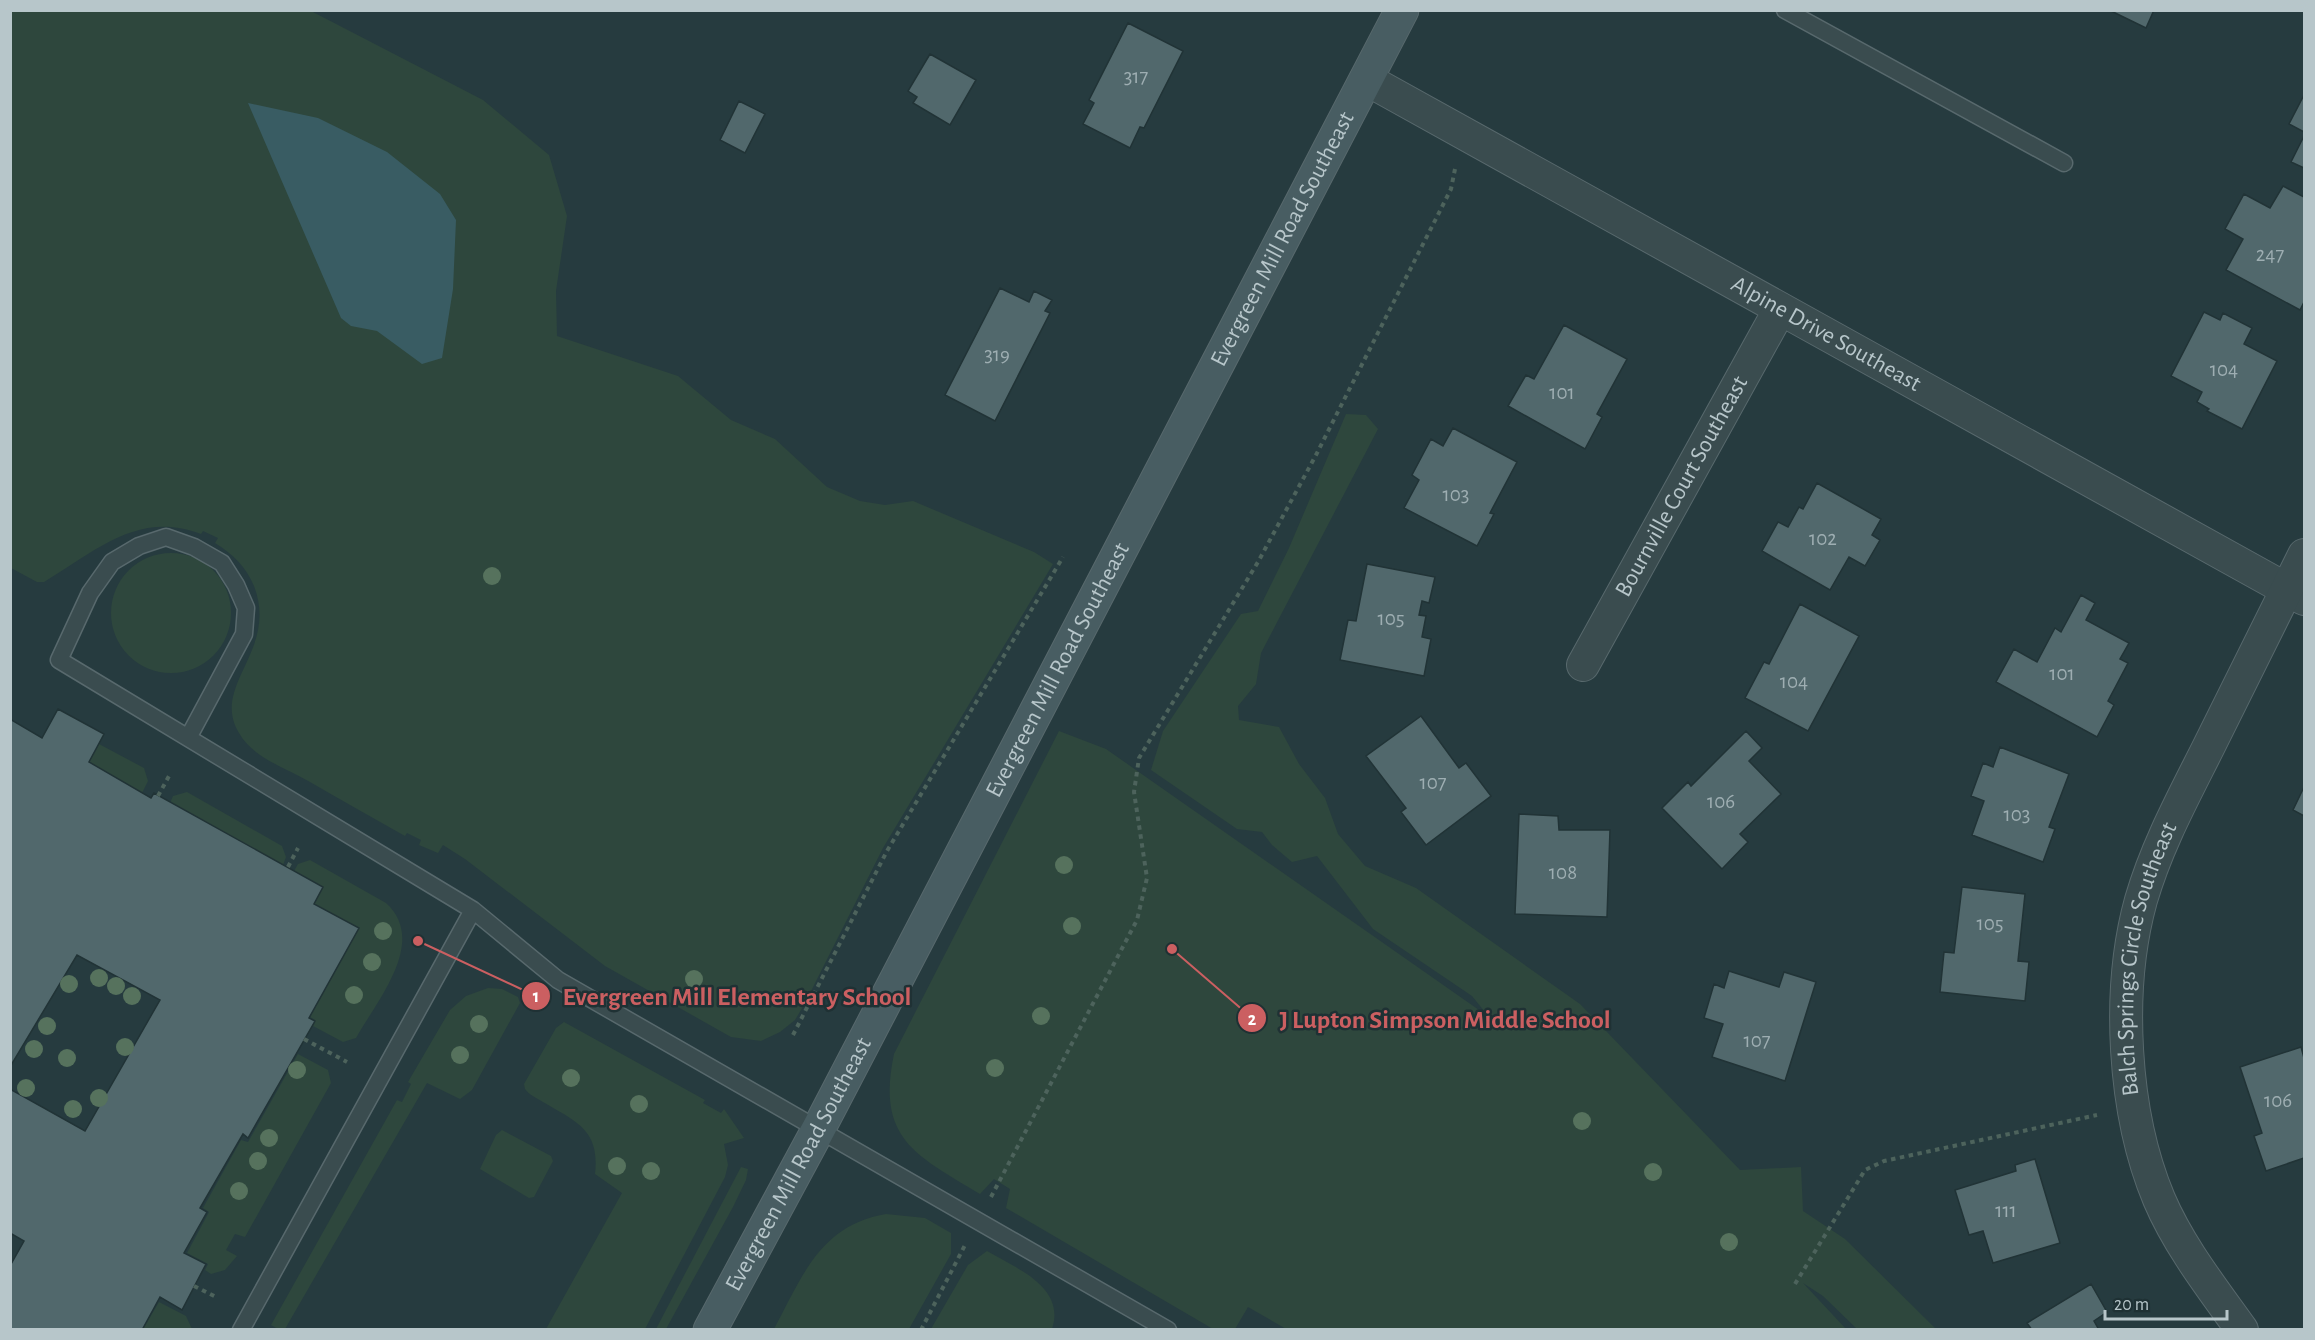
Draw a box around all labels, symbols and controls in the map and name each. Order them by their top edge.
house number: 317 [1124,66,1149,87]
street label: Evergreen Mill Road Southeast [1206,108,1359,370]
house number: 247 [2256,244,2284,265]
street label: Alpine Drive Southeast [1727,272,1925,396]
house number: 319 [984,344,1010,365]
house number: 104 [2210,359,2238,380]
street label: Bournville Court Southeast [1611,372,1752,601]
house number: 101 [1549,382,1575,403]
house number: 103 [1443,484,1469,505]
house number: 102 [1809,528,1837,549]
street label: Evergreen Mill Road Southeast [982,538,1134,801]
house number: 105 [1377,608,1405,629]
house number: 101 [2049,663,2075,684]
house number: 104 [1780,671,1808,692]
house number: 107 [1419,772,1447,793]
house number: 106 [1707,791,1735,812]
house number: 103 [2004,804,2030,825]
street label: Balch Springs Circle Southeast [2114,818,2182,1098]
house number: 108 [1549,862,1577,883]
house number: 105 [1976,913,2004,934]
callout: Evergreen Mill Elementary School [521,974,924,1018]
text: Evergreen Mill Elementary School [563,984,911,1010]
text: 1 [533,988,539,1006]
callout: J Lupton Simpson Middle School [1237,996,1622,1040]
text: J Lupton Simpson Middle School [1279,1007,1611,1033]
text: 2 [1248,1011,1257,1029]
house number: 107 [1743,1030,1771,1051]
street label: Evergreen Mill Road Southeast [721,1033,876,1295]
house number: 106 [2264,1090,2292,1111]
house number: 111 [1995,1200,2017,1221]
scale bar [2105,1283,2226,1321]
text: 20 m [2114,1296,2149,1314]

